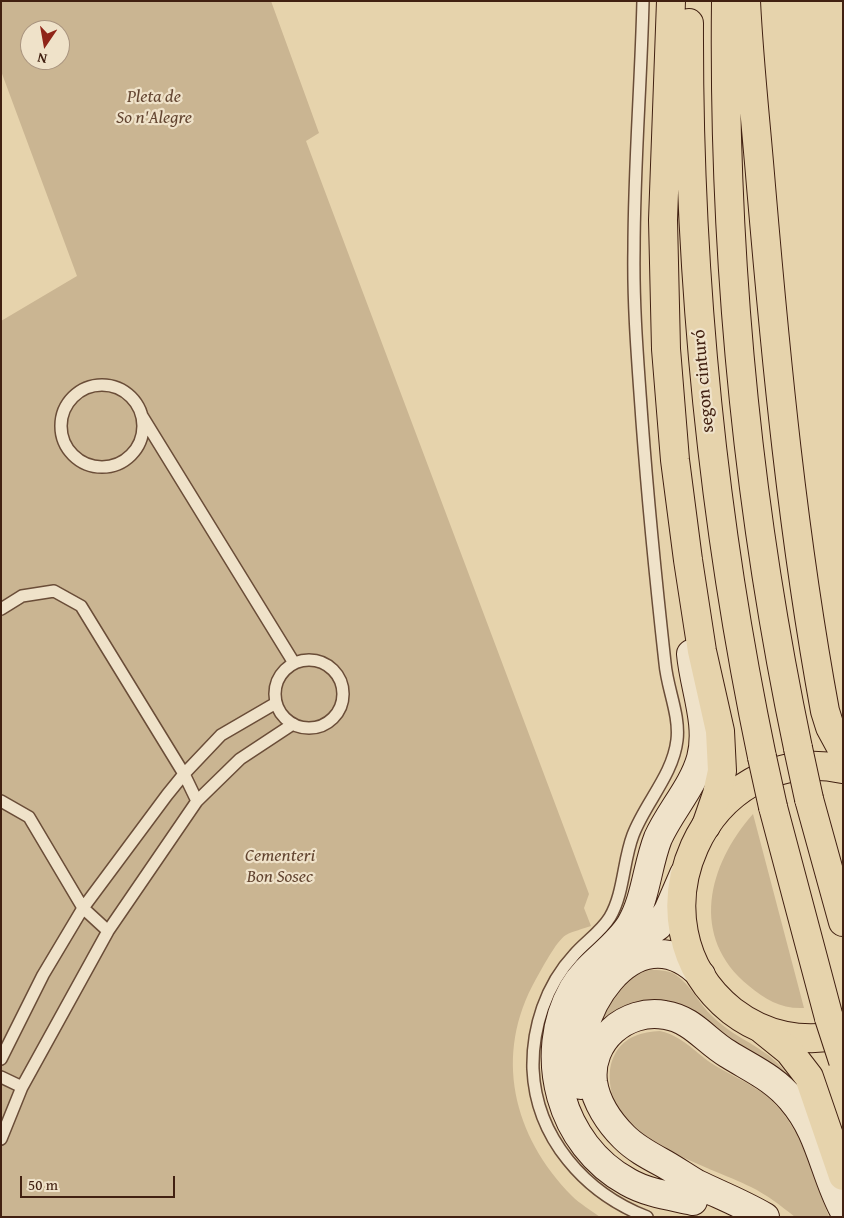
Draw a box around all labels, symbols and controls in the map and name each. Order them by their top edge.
north arrow [20,20,70,70]
text: N [35,48,49,69]
park label: Pleta de So n'Alegre [116,86,192,128]
street label: segon cinturó [689,328,719,434]
park label: Cementeri Bon Sosec [245,845,315,888]
scale bar [22,1166,178,1198]
text: 50 m [28,1174,58,1195]

